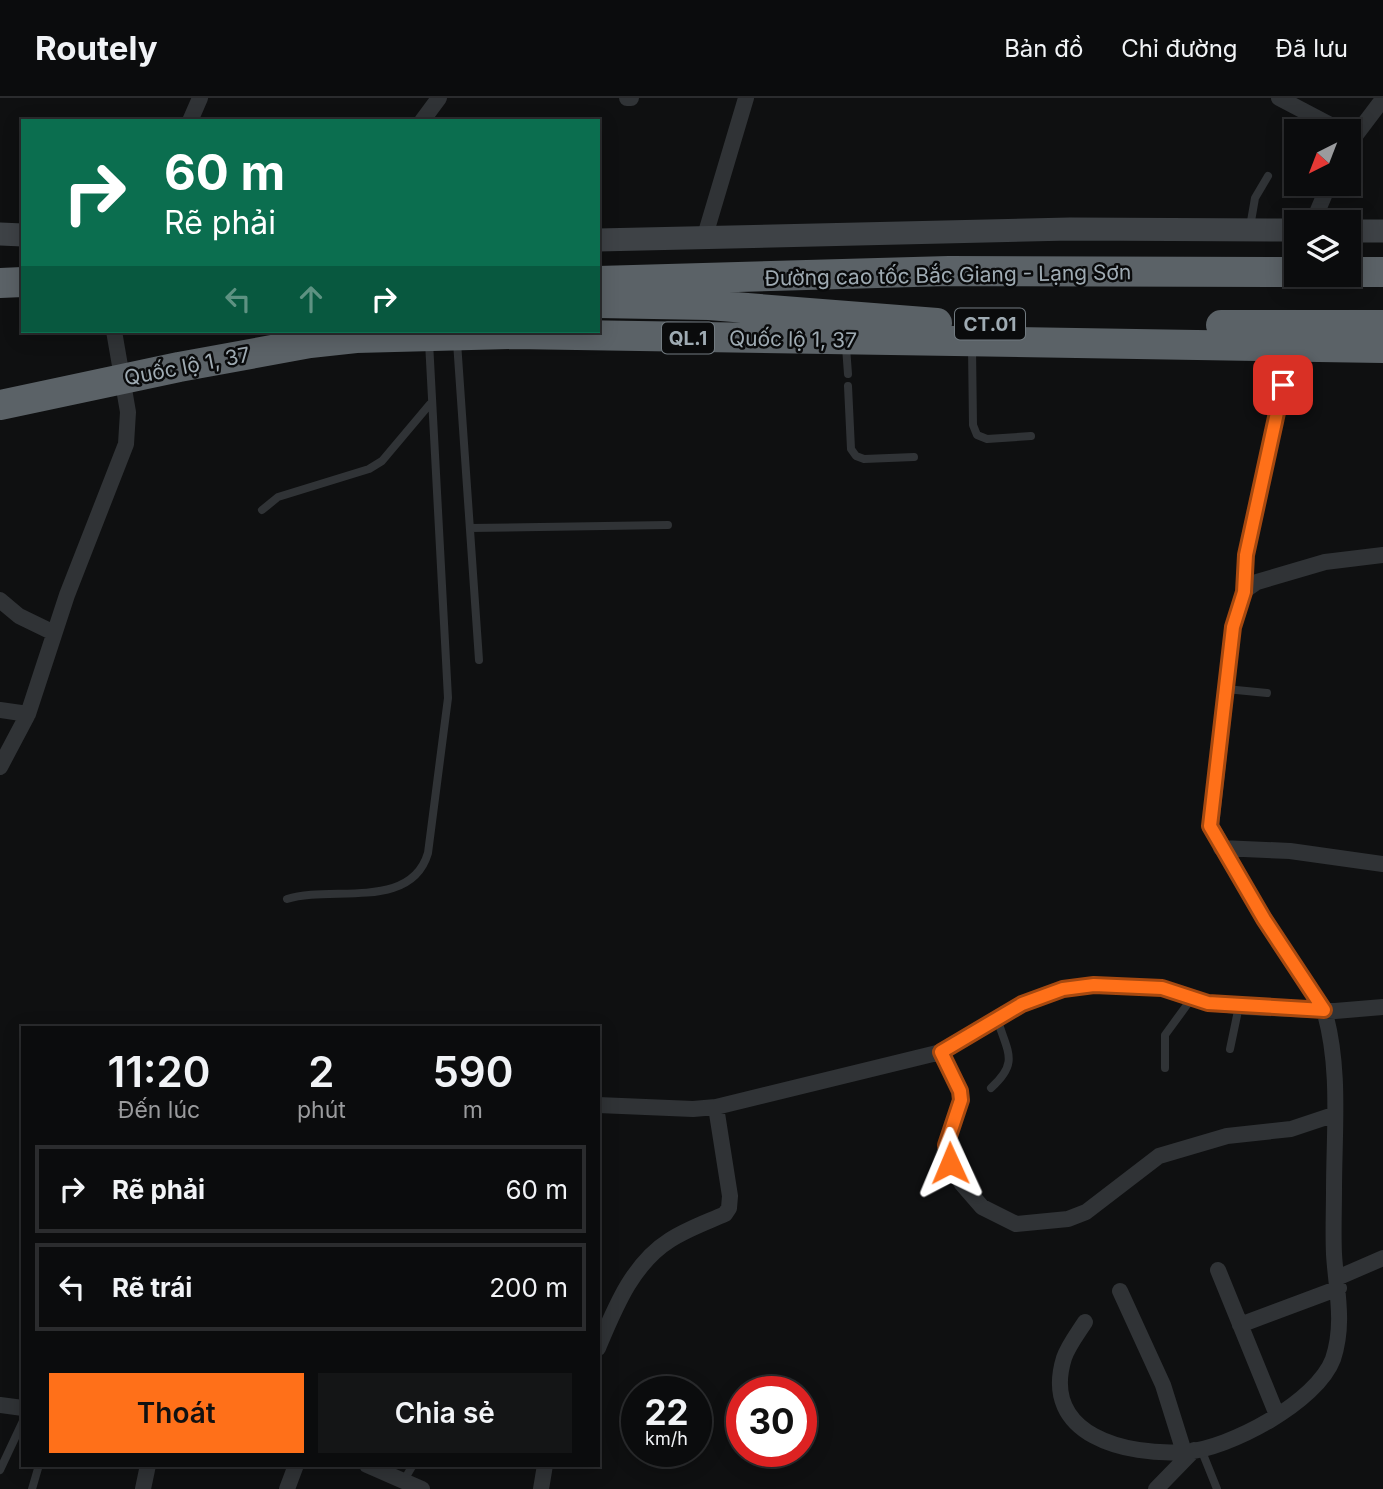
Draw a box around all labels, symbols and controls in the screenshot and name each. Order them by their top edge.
text: Routely [35,28,158,68]
text: Bản đồ [1004,34,1083,63]
text: Chỉ đường [1121,34,1238,63]
text: Đã lưu [1276,34,1348,63]
north arrow [1284,119,1362,196]
map controls [1284,119,1361,287]
text: 60 m [164,143,285,202]
icon: right [49,147,140,238]
text: Rẽ phải [164,203,276,242]
button: layers [1284,210,1361,287]
street label: Đường cao tốc Bắc Giang - Lạng Sơn [764,259,1132,291]
icon: left [219,280,257,318]
icon: ahead [292,280,330,318]
icon: right [365,280,403,318]
road number: CT.01 [955,308,1025,340]
road number: QL.1 [662,322,714,354]
street label: Quốc lộ 1, 37 [729,325,857,353]
street label: Quốc lộ 1, 37 [122,342,252,390]
pin [1253,355,1313,415]
icon: arrive [1264,366,1302,404]
text: 11:20 [108,1046,210,1097]
text: 2 [308,1046,334,1097]
text: 590 [432,1046,513,1097]
text: Đến lúc [118,1096,200,1124]
text: phút [297,1096,346,1124]
text: m [463,1096,483,1124]
position arrow [913,1126,987,1200]
icon: right [53,1170,91,1208]
text: Rẽ phải [112,1174,205,1205]
text: 60 m [505,1174,568,1205]
icon: left [53,1268,91,1306]
text: Rẽ trái [112,1272,192,1303]
text: 200 m [489,1272,568,1303]
button: Thoát [49,1373,304,1453]
button: Chia sẻ [318,1373,572,1453]
speed limit sign: 30 [726,1376,817,1467]
text: 22 [644,1391,689,1433]
text: km/h [645,1428,688,1449]

